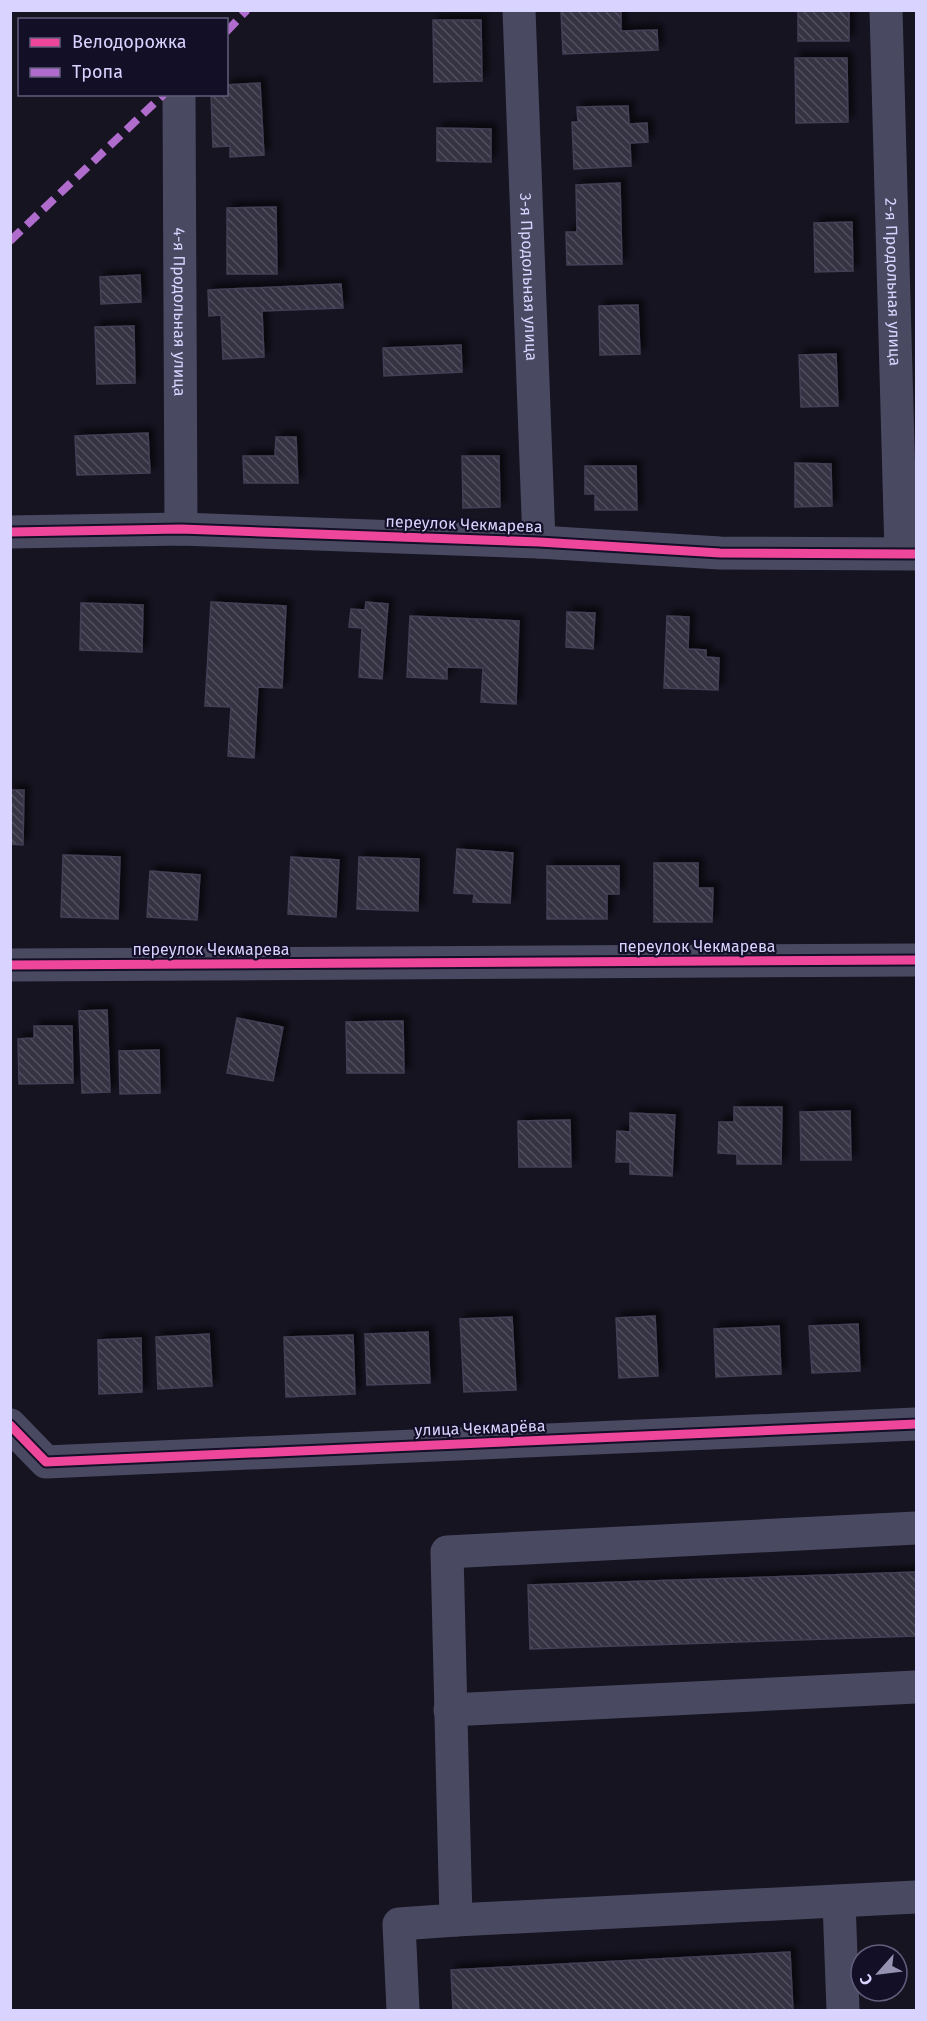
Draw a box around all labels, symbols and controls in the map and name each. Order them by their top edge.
legend [18,18,228,96]
text: Велодорожка [72,31,187,53]
text: Тропа [72,61,123,83]
street label: 3-я Продольная улица [516,192,542,361]
street label: 2-я Продольная улица [882,198,905,366]
street label: 4-я Продольная улица [170,228,190,396]
street label: переулок Чекмарева [385,512,543,536]
street label: переулок Чекмарева [618,937,776,956]
street label: переулок Чекмарева [132,940,290,959]
street label: улица Чекмарёва [414,1416,546,1440]
north arrow [849,1943,909,2003]
text: С [855,1971,877,1988]

